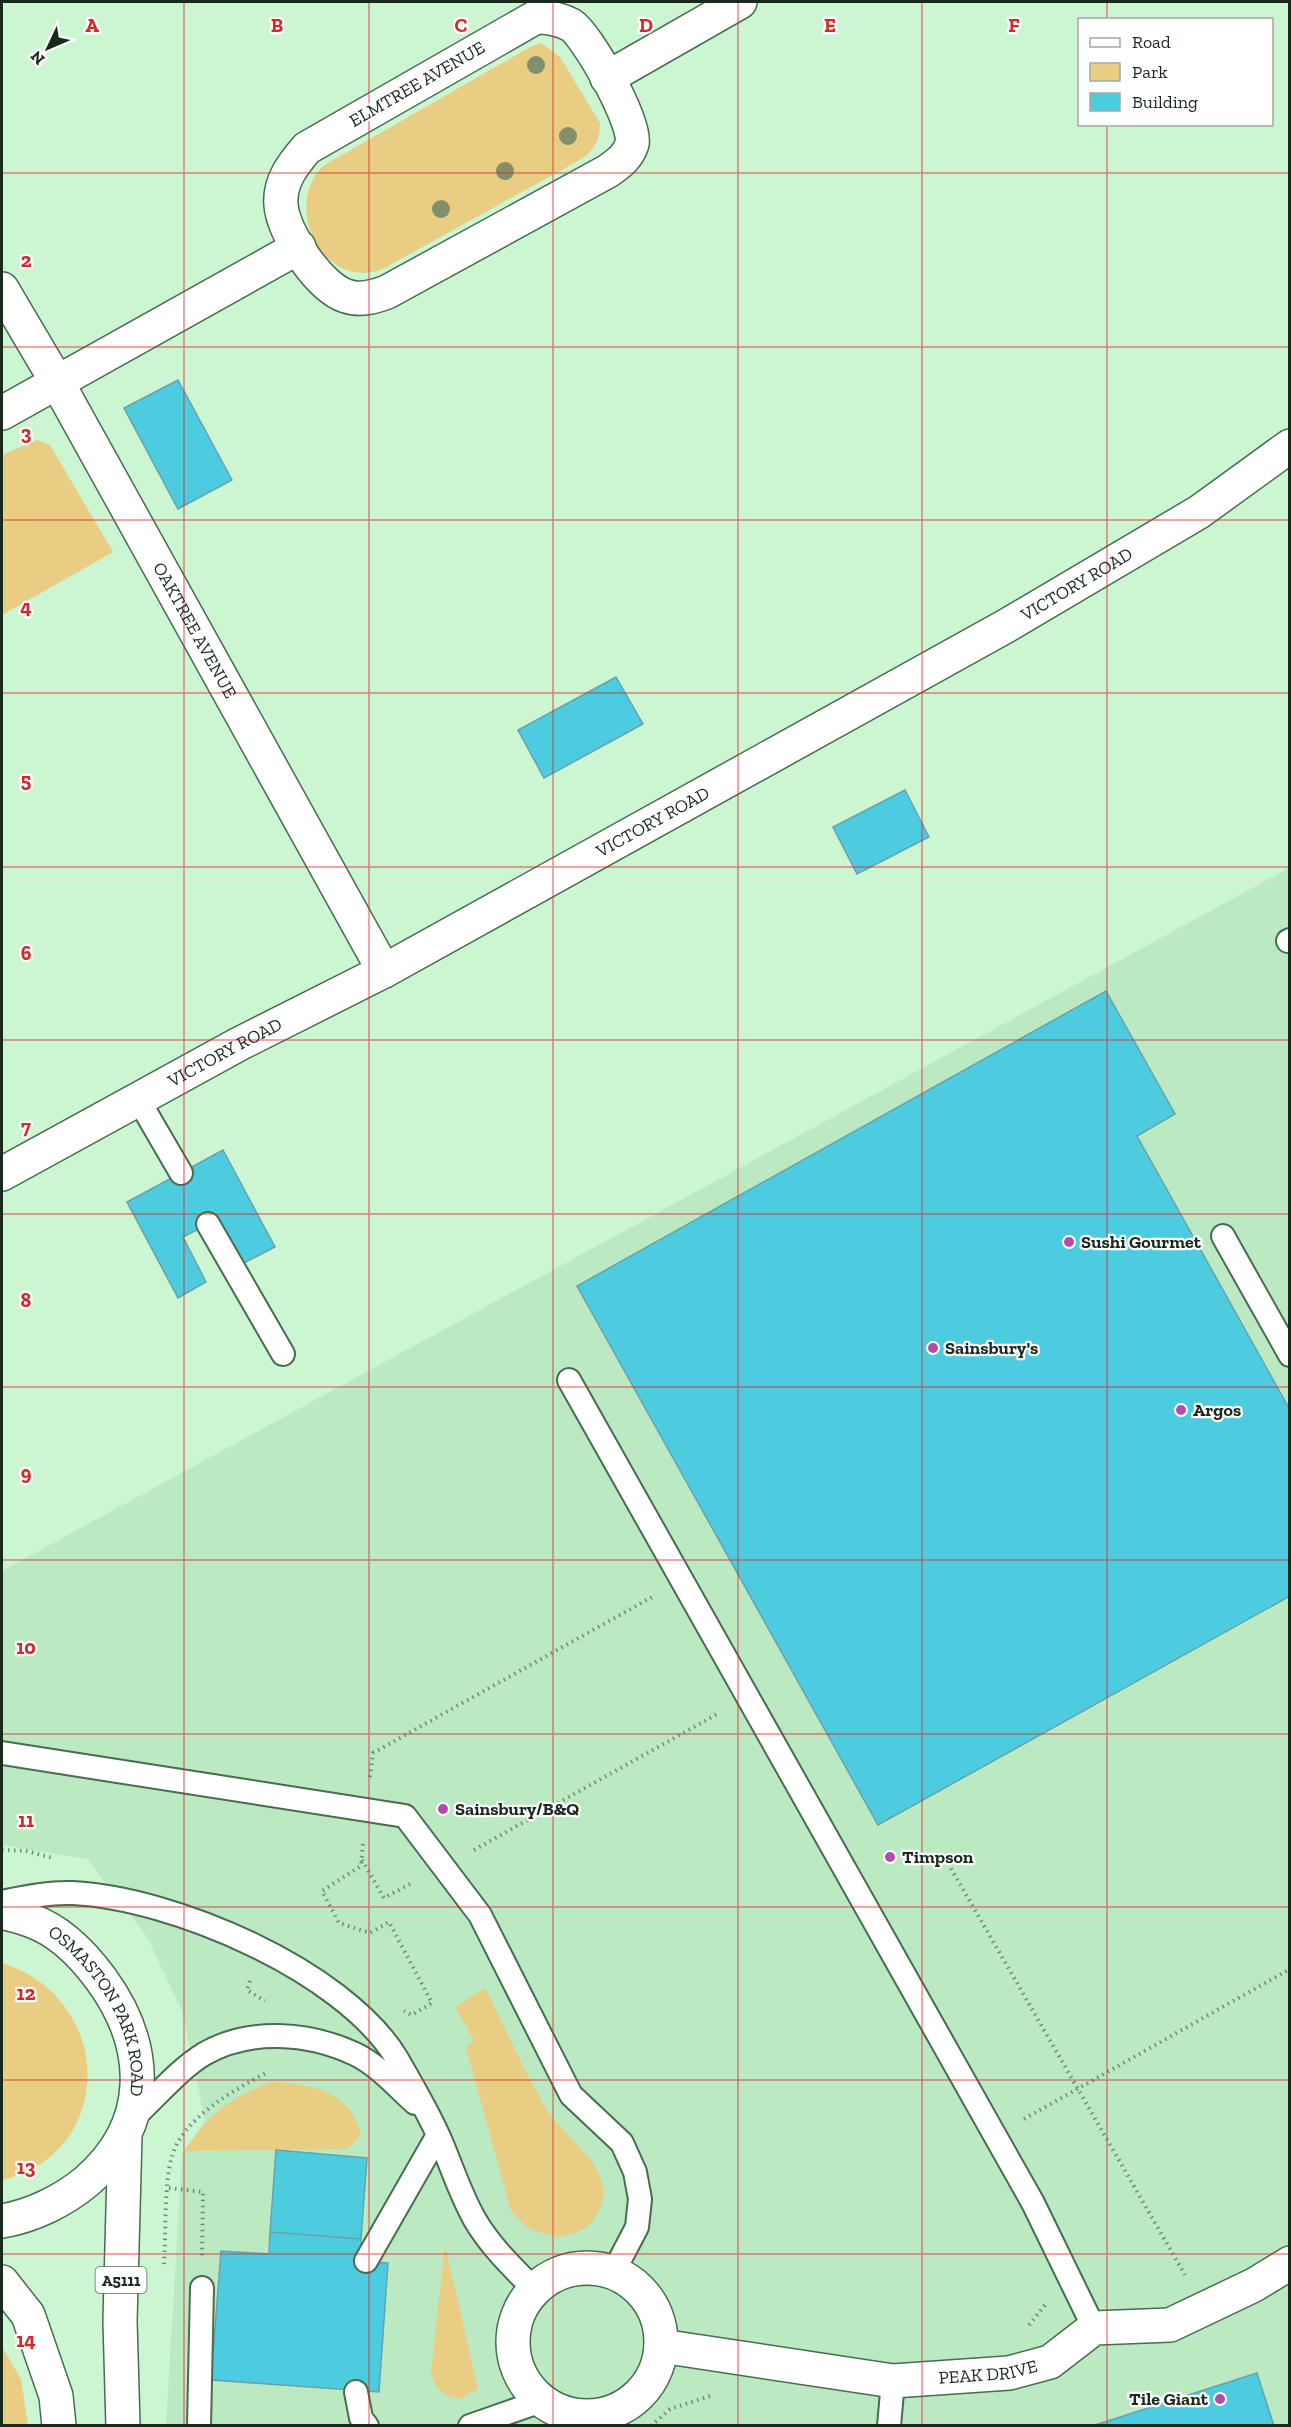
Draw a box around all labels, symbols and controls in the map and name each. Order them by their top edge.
text: A [85,13,99,37]
text: B [271,13,283,37]
text: C [455,13,468,37]
text: D [639,13,653,37]
text: E [824,13,836,37]
text: F [1008,13,1020,37]
north arrow [18,18,78,78]
legend [1078,18,1273,126]
text: Road [1132,31,1171,53]
street label: ELMTREE AVENUE [345,36,489,132]
text: N [27,47,49,69]
text: Park [1132,61,1168,83]
text: Building [1132,91,1198,113]
text: 2 [21,248,32,272]
text: 3 [21,421,32,445]
street label: VICTORY ROAD [1016,543,1137,626]
street label: OAKTREE AVENUE [148,558,241,702]
text: 4 [20,595,32,619]
text: 5 [21,768,31,792]
street label: VICTORY ROAD [591,782,713,863]
text: 6 [21,941,32,965]
street label: VICTORY ROAD [163,1013,286,1092]
text: 7 [21,1115,31,1139]
place label: Sushi Gourmet [1081,1231,1202,1253]
marker: Sushi Gourmet [1062,1235,1076,1249]
text: 8 [21,1288,32,1312]
place label: Sainsbury's [945,1337,1038,1359]
marker: Sainsbury's [926,1341,940,1355]
place label: Argos [1193,1399,1241,1421]
marker: Argos [1174,1403,1188,1417]
text: 9 [21,1461,32,1485]
text: 10 [16,1635,36,1659]
place label: Sainsbury/B&Q [455,1798,579,1820]
marker: Sainsbury/B&Q [436,1802,450,1816]
text: 11 [18,1808,34,1832]
place label: Timpson [902,1846,974,1868]
marker: Timpson [883,1850,897,1864]
street label: OSMASTON PARK ROAD [44,1921,148,2098]
text: 12 [17,1981,36,2005]
text: 13 [17,2155,36,2179]
road number: A5111 [96,2267,146,2293]
text: 14 [16,2328,36,2352]
street label: PEAK DRIVE [938,2355,1040,2389]
place label: Tile Giant [1129,2388,1209,2410]
marker: Tile Giant [1213,2392,1227,2406]

